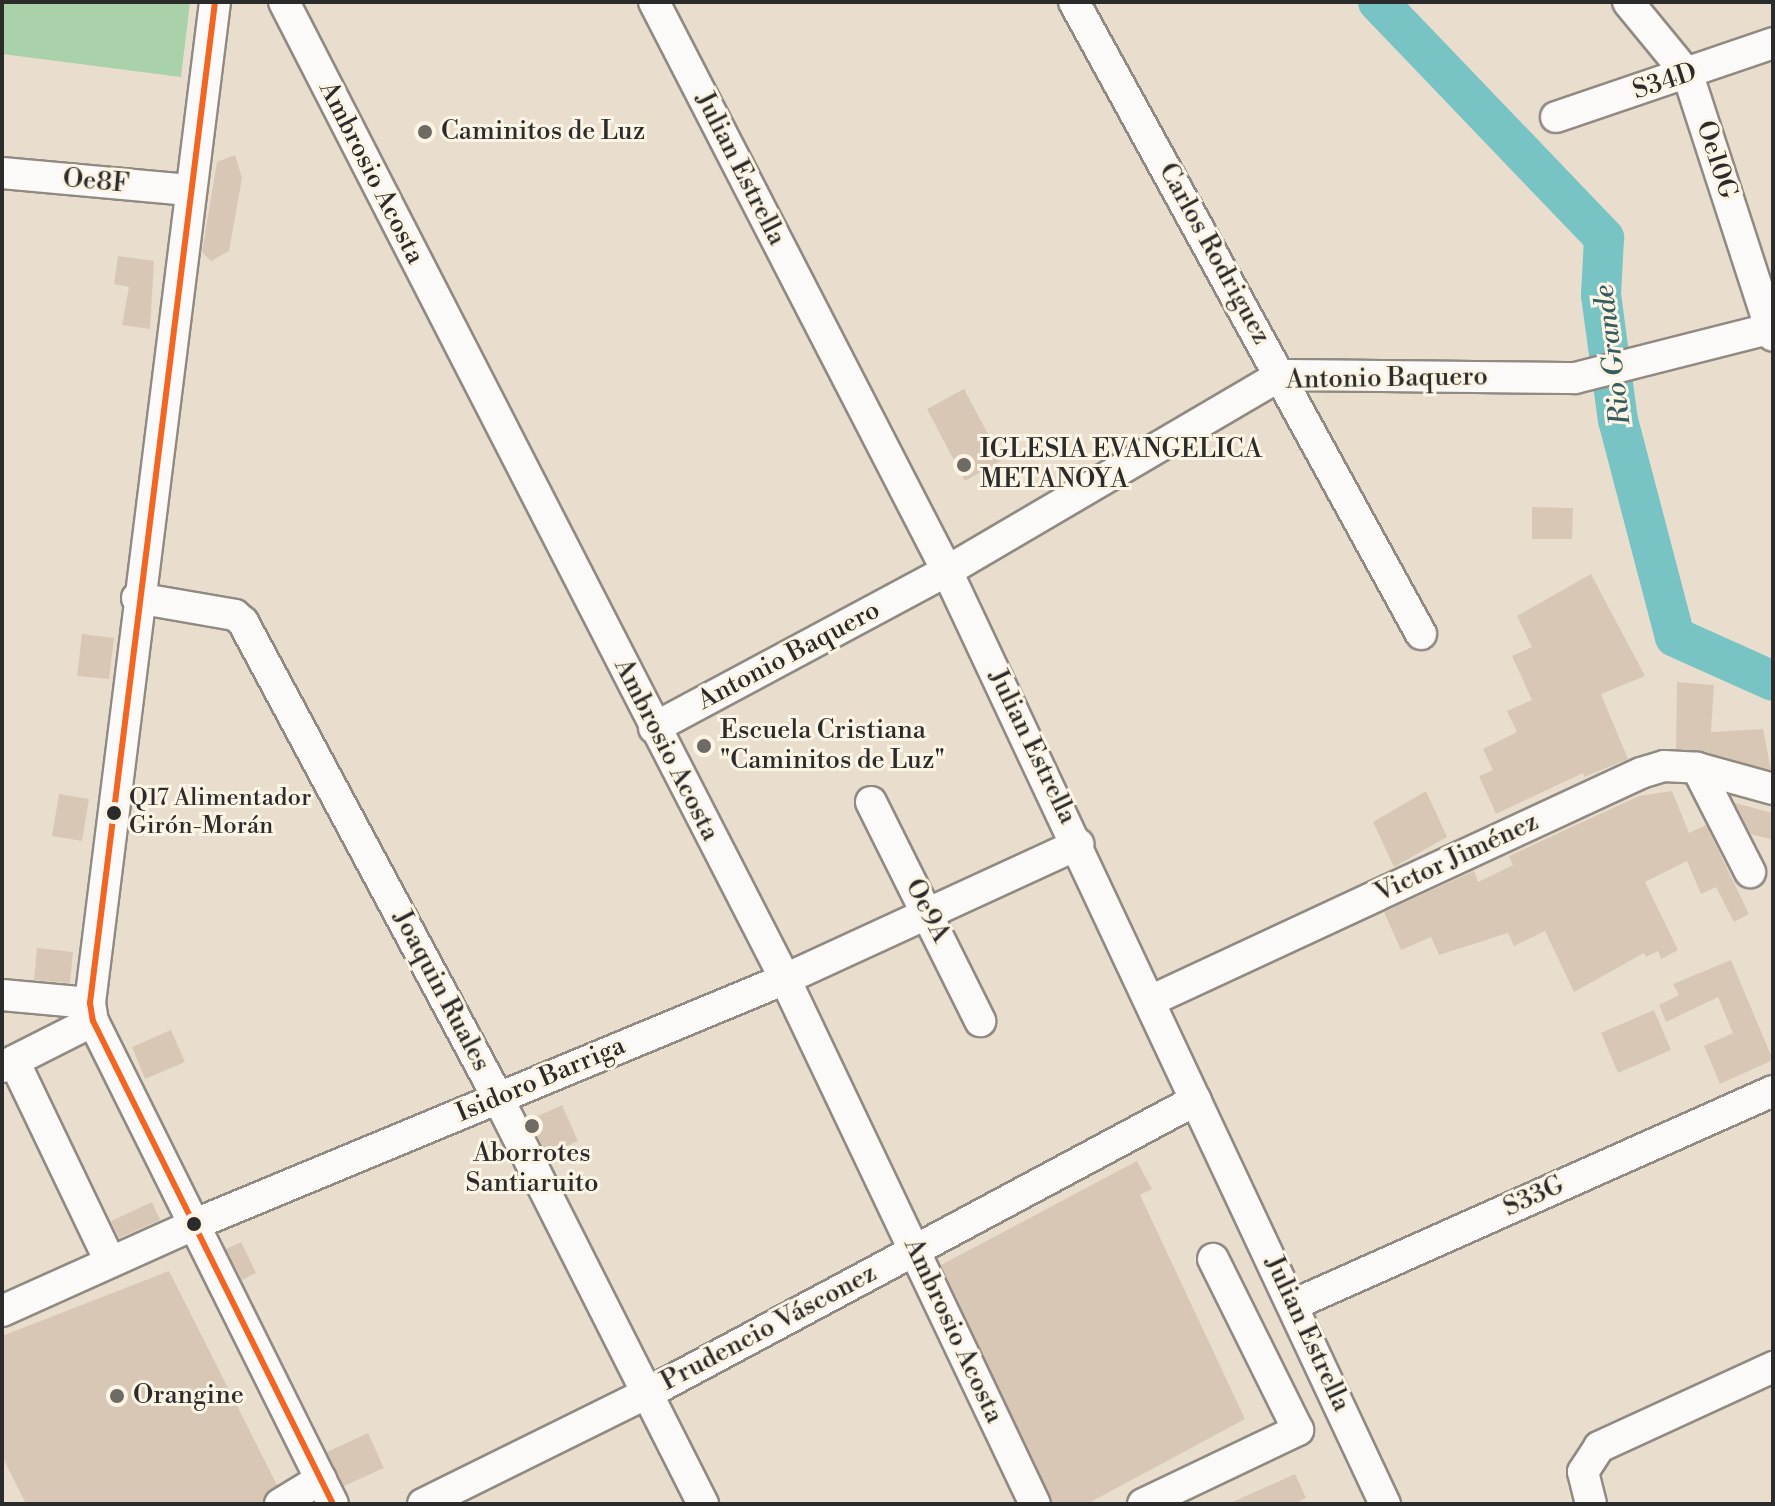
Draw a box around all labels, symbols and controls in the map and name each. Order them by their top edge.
street label: S34D [1629,57,1701,107]
street label: Ambrosio Acosta [312,77,430,269]
street label: Julian Estrella [688,87,792,251]
place label: Caminitos de Luz [441,116,645,148]
street label: Oe10G [1689,117,1743,203]
marker: Caminitos de Luz [416,123,434,141]
street label: Carlos Rodriguez [1151,158,1277,350]
street label: Oe8F [62,164,130,200]
water label: Rio Grande [1588,283,1638,427]
street label: Antonio Baquero [1286,362,1488,396]
place label: IGLESIA EVANGELICA METANOYA [980,434,1262,496]
marker: IGLESIA EVANGELICA METANOYA [955,456,973,474]
street label: Antonio Baquero [693,595,885,717]
street label: Ambrosio Acosta [607,654,725,846]
street label: Julian Estrella [981,665,1083,829]
place label: Escuela Cristiana "Caminitos de Luz" [720,715,945,776]
marker: Escuela Cristiana "Caminitos de Luz" [695,737,713,755]
place label: Q17 Alimentador Girón-Morán [129,785,311,841]
marker: Q17 Alimentador Girón-Morán [106,805,122,821]
street label: Victor Jiménez [1370,807,1544,909]
street label: Oe9A [898,874,956,948]
street label: Joaquin Ruales [386,905,496,1077]
street label: Isidoro Barriga [452,1030,630,1130]
marker: Aborrotes Santiaruito [523,1117,541,1135]
place label: Aborrotes Santiaruito [465,1138,599,1200]
street label: S33G [1499,1170,1569,1224]
unlabelled marker [186,1216,202,1232]
street label: Ambrosio Acosta [897,1234,1009,1428]
street label: Julian Estrella [1257,1251,1357,1417]
street label: Prudencio Vásconez [656,1258,882,1398]
place label: Orangine [133,1380,244,1412]
marker: Orangine [108,1387,126,1405]

